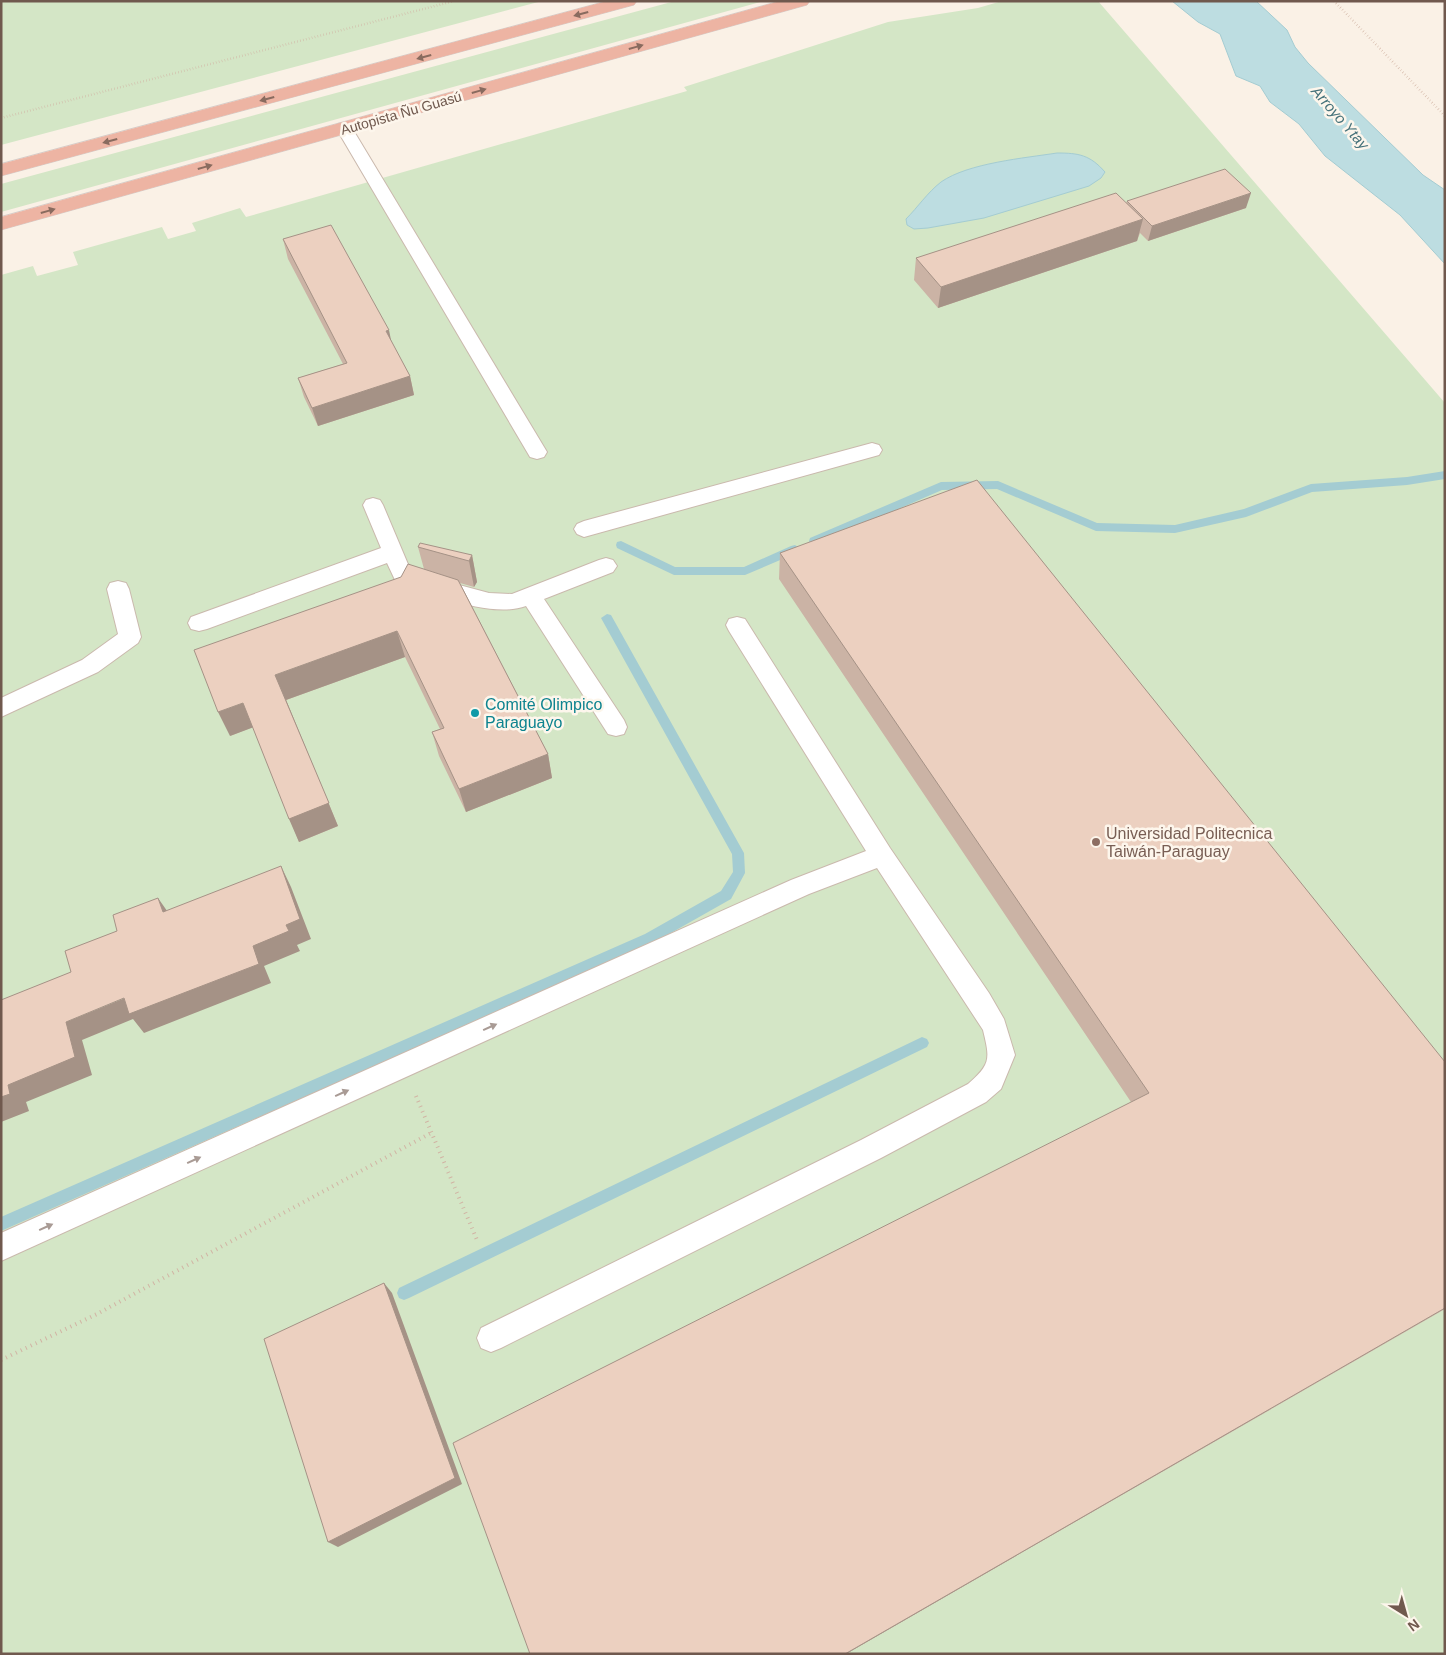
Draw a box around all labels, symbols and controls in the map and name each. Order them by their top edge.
one-way arrow [574,10,589,18]
one-way arrow [628,43,643,51]
one-way arrow [417,53,432,61]
water label: Arroyo Ytay [1308,82,1373,154]
one-way arrow [472,86,487,94]
street label: Autopista Ñu Guasú [339,88,463,138]
one-way arrow [260,95,275,103]
one-way arrow [103,137,118,145]
one-way arrow [197,163,212,171]
one-way arrow [41,206,56,214]
place label: Comité Olimpico Paraguayo [485,696,602,731]
marker: Comité Olimpico Paraguayo [469,707,481,719]
place label: Universidad Politecnica Taiwán-Paraguay [1106,825,1272,860]
marker: Universidad Politecnica Taiwán-Paraguay [1090,836,1102,848]
one-way arrow [483,1022,497,1030]
one-way arrow [335,1089,349,1097]
one-way arrow [187,1156,201,1164]
one-way arrow [39,1222,53,1230]
north arrow [1381,1590,1431,1640]
text: N [1405,1616,1423,1635]

